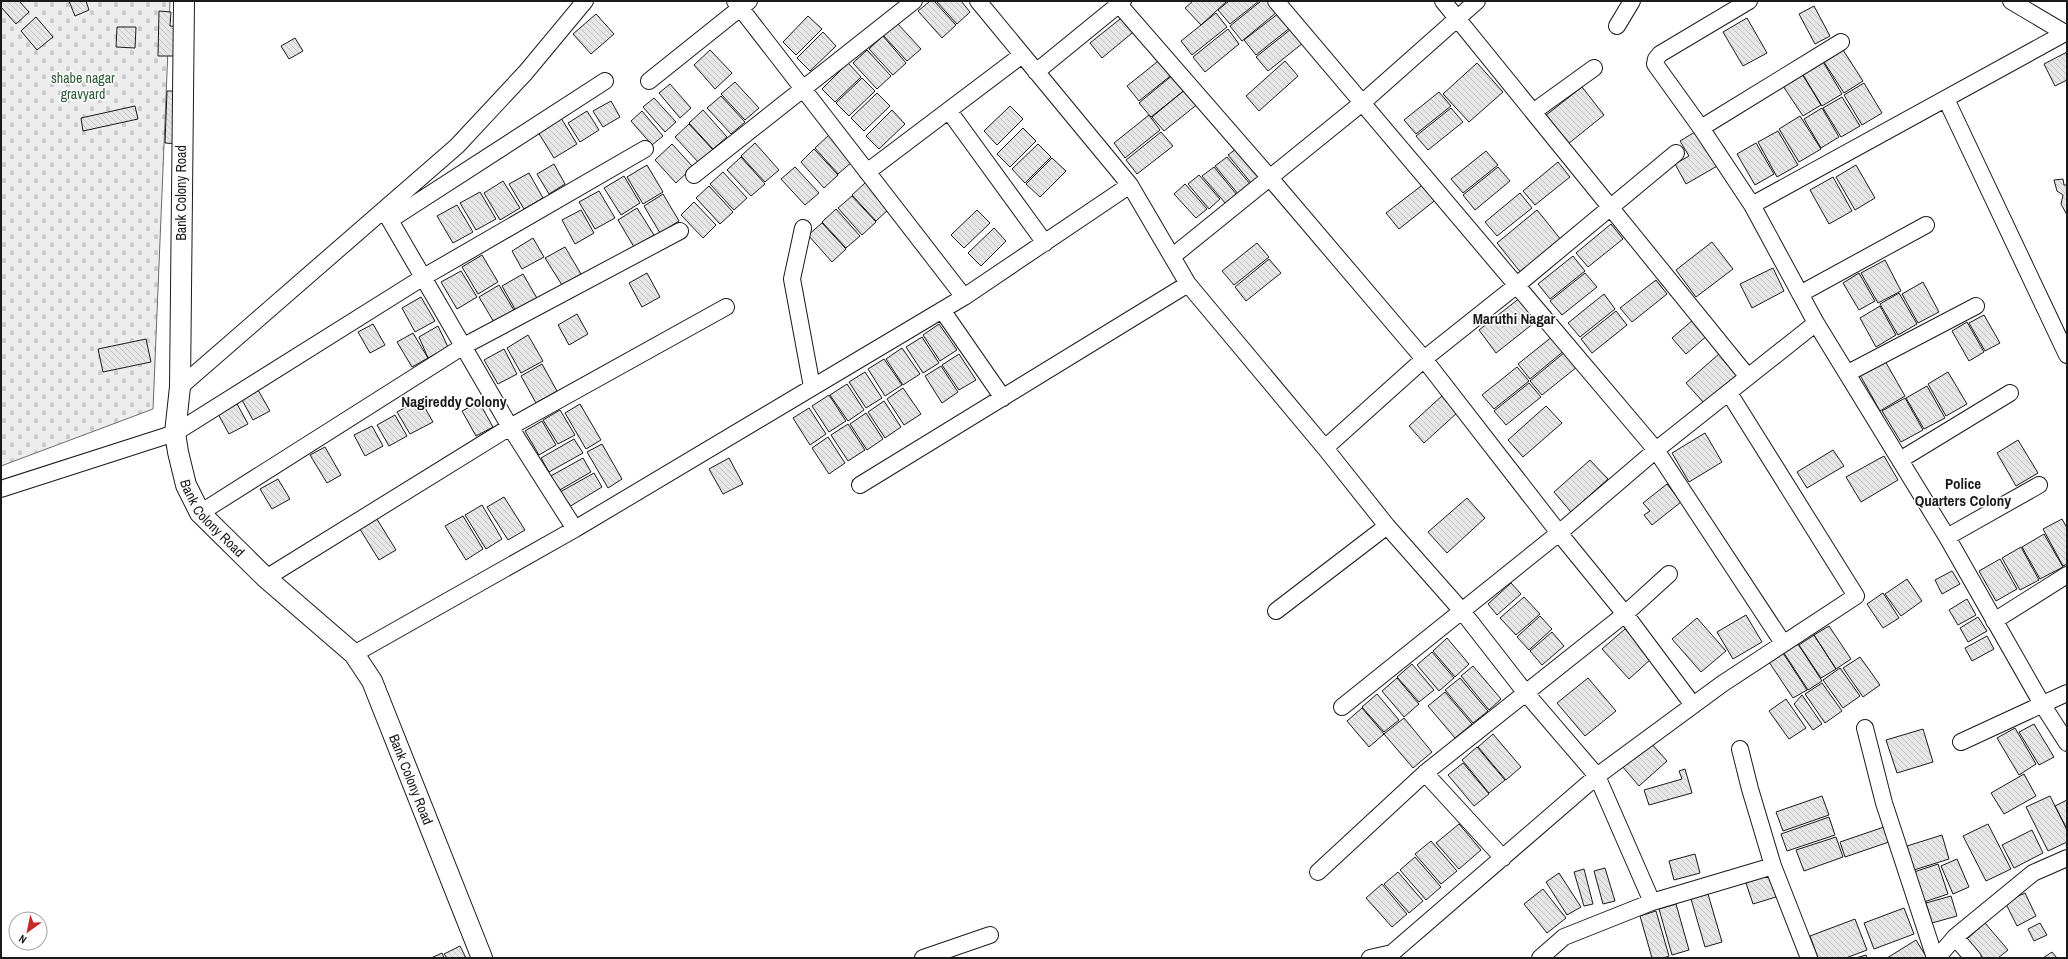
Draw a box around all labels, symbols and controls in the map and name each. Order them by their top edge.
park label: shabe nagar gravyard [51,69,115,103]
street label: Bank Colony Road [172,145,190,241]
district label: Maruthi Nagar [1473,308,1556,329]
district label: Nagireddy Colony [401,391,507,412]
district label: Police Quarters Colony [1915,473,2011,511]
street label: Bank Colony Road [176,478,248,561]
street label: Bank Colony Road [385,732,437,827]
north arrow [8,911,48,951]
text: N [16,932,29,947]

